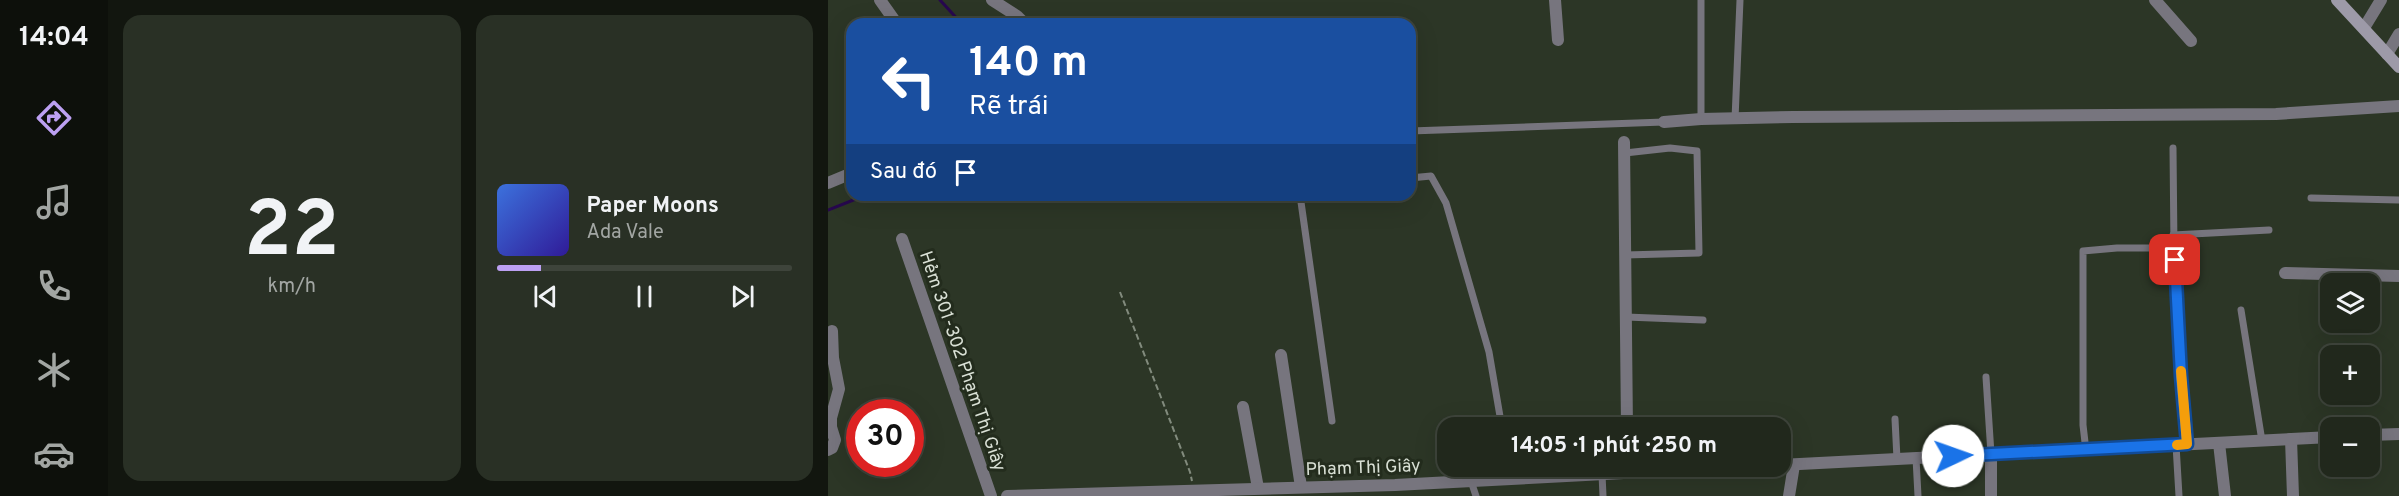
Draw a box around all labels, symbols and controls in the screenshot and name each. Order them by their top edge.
text: 14:04 [19,21,89,55]
text: 140 m [969,38,1088,91]
icon: left [870,42,948,120]
text: Rẽ trái [969,90,1049,124]
icon: directions [33,97,75,139]
icon: arrive [949,156,982,189]
text: Sau đó [870,159,937,186]
icon: music [33,181,75,223]
text: 22 [244,185,339,284]
text: Paper Moons [587,193,719,220]
text: Ada Vale [587,220,664,246]
pin [2149,234,2200,285]
icon: arrive [2158,243,2191,276]
street label: Hẻm 301-302 Phạm Thị Giây [913,248,1010,475]
icon: phone [33,265,75,307]
map controls [2320,273,2380,477]
button: layers [2320,273,2380,333]
text: km/h [267,274,316,300]
icon: previous [529,280,562,313]
icon: pause [628,280,661,313]
icon: next [726,280,759,313]
button: + [2320,345,2380,405]
icon: climate [33,349,75,391]
speed limit sign: 30 [846,399,924,477]
button: − [2320,417,2380,477]
position arrow [1921,424,1985,488]
icon: car [33,433,75,475]
text: 14:05 · 1 phút · 250 m [1511,433,1717,460]
street label: Phạm Thị Giây [1305,455,1421,482]

